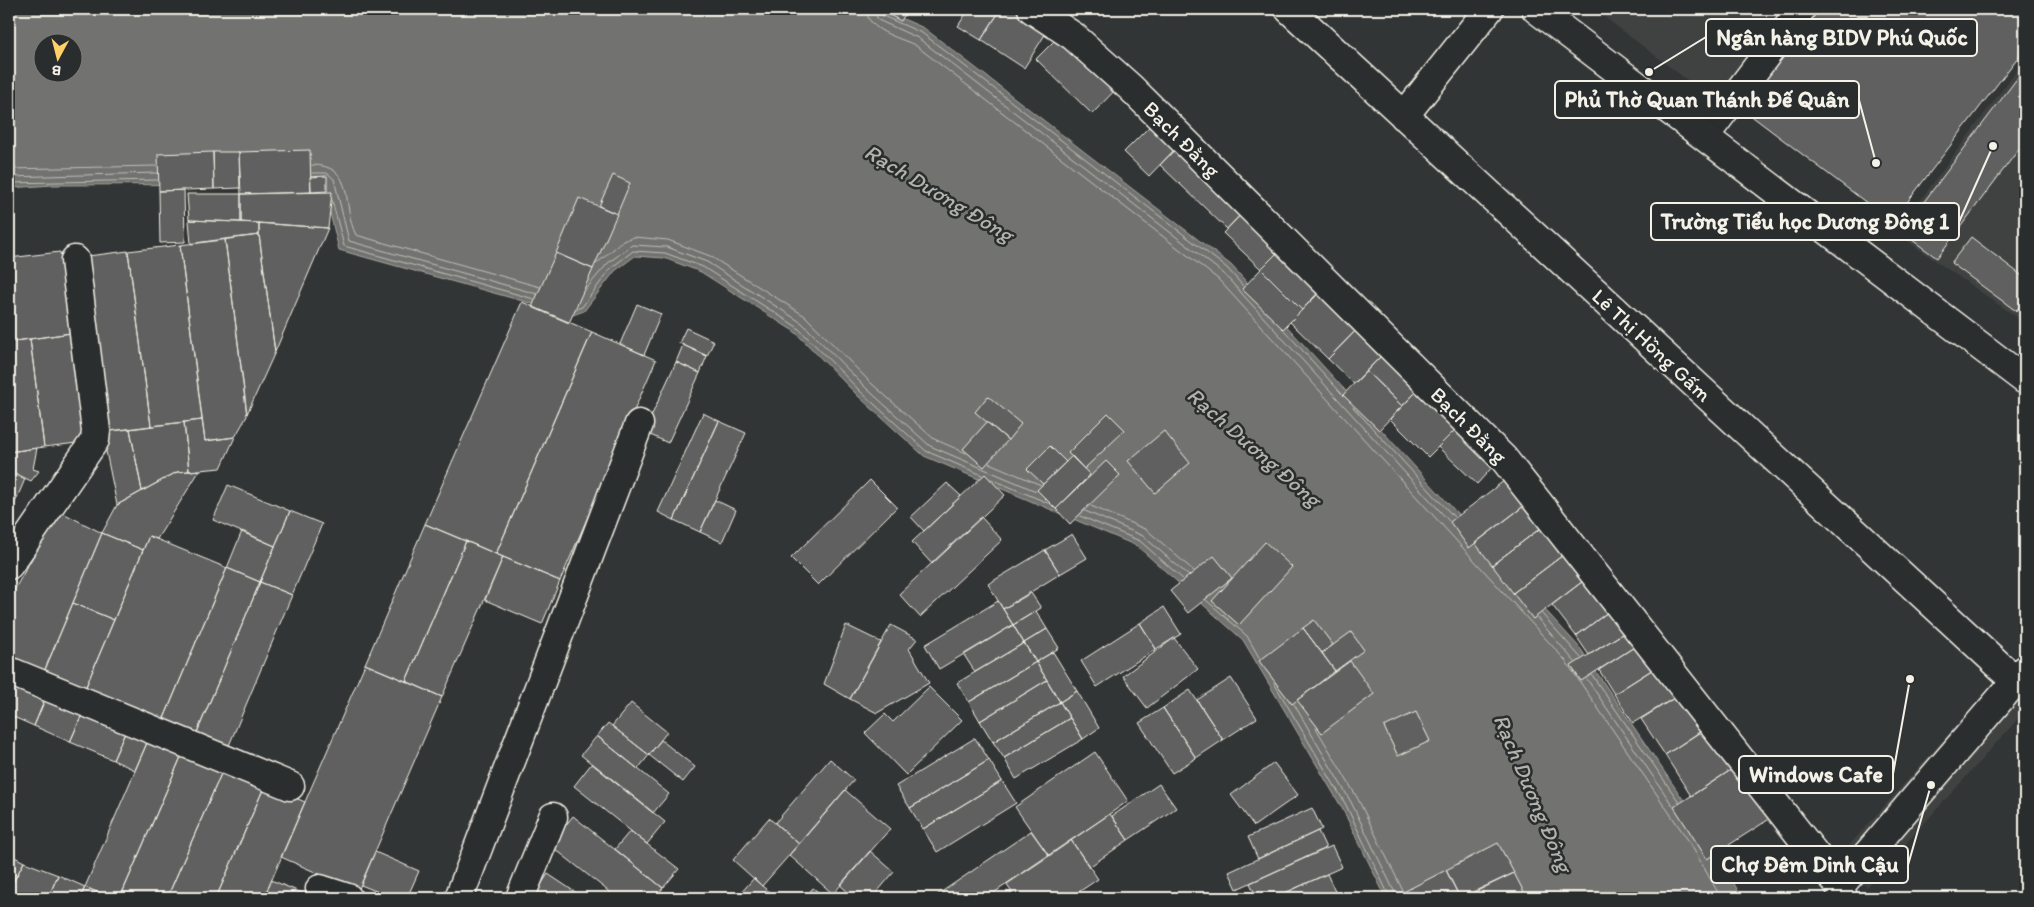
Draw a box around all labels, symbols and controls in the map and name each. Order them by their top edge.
callout: Ngân hàng BIDV Phú Quốc [1706,19,1977,56]
text: Ngân hàng BIDV Phú Quốc [1716,24,1968,51]
north arrow [32,32,82,82]
text: B [51,61,62,79]
callout: Phủ Thờ Quan Thánh Đế Quân [1555,81,1859,118]
text: Phủ Thờ Quan Thánh Đế Quân [1565,86,1850,113]
street label: Bạch Đằng [1139,96,1226,183]
water label: Rạch Dương Đông [860,138,1021,249]
callout: Trường Tiểu học Dương Đông 1 [1651,203,1959,240]
text: Trường Tiểu học Dương Đông 1 [1660,208,1950,235]
street label: Lê Thị Hồng Gấm [1587,283,1717,407]
water label: Rạch Dương Đông [1182,381,1329,514]
street label: Bạch Đằng [1426,382,1513,469]
water label: Rạch Dương Đông [1488,710,1579,878]
callout: Windows Cafe [1739,756,1893,793]
text: Windows Cafe [1749,761,1883,788]
callout: Chợ Đêm Dinh Cậu [1711,846,1908,883]
text: Chợ Đêm Dinh Cậu [1721,851,1900,878]

